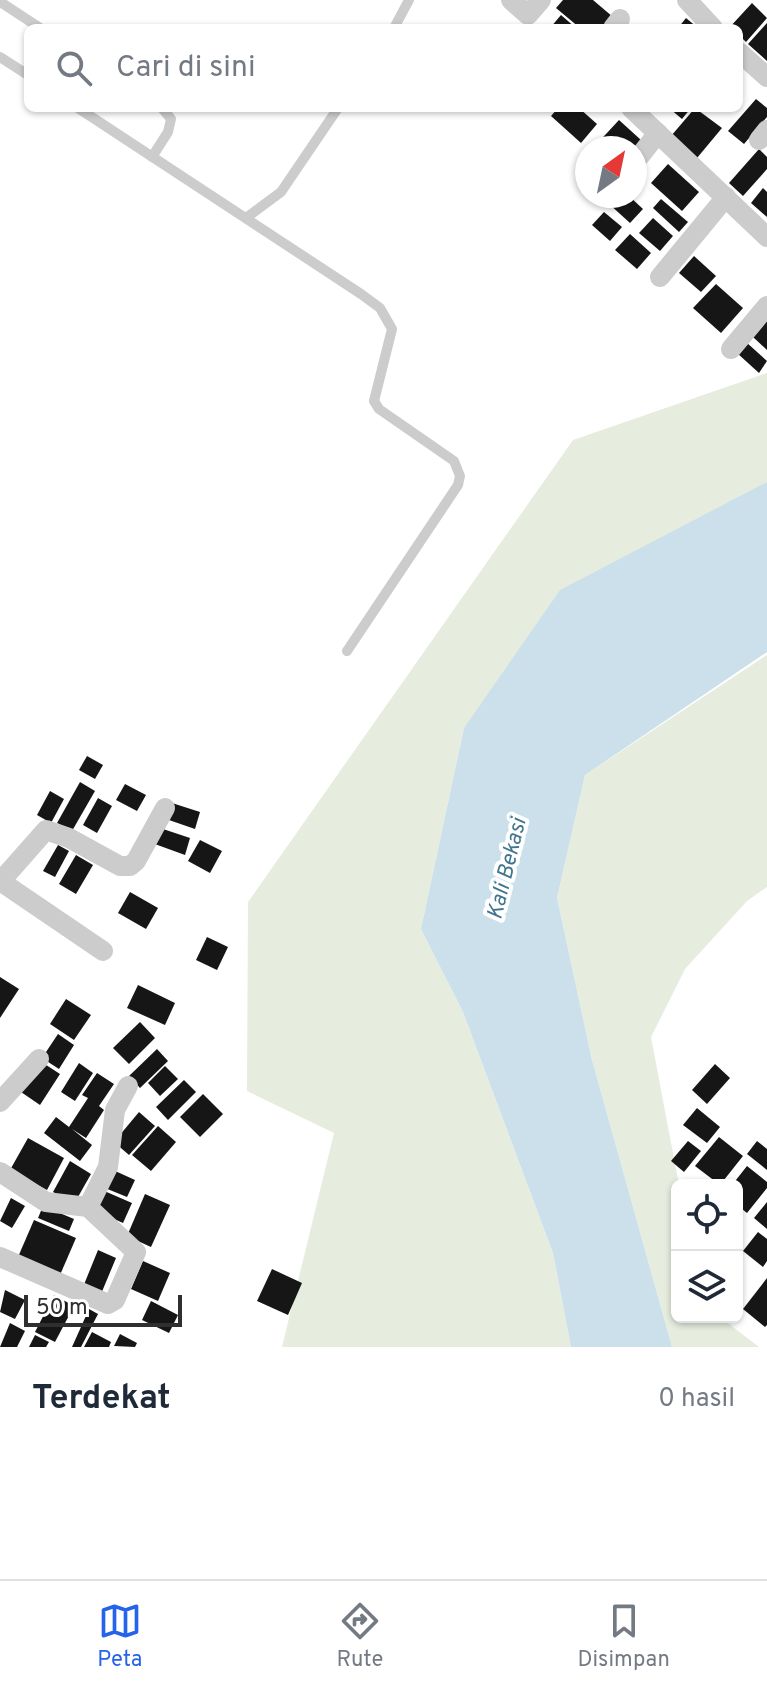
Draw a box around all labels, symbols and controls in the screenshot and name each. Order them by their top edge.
search box [24,24,743,112]
icon: search [52,46,96,90]
text: Cari di sini [116,50,256,87]
north arrow [575,136,647,208]
water label: Kali Bekasi [482,814,534,922]
map controls [671,1179,743,1323]
button: locate [671,1179,743,1251]
button: layers [671,1251,743,1323]
scale bar [24,1291,182,1327]
text: 50 m [36,1295,88,1322]
text: Terdekat [32,1378,171,1421]
text: 0 hasil [658,1383,735,1416]
tab: Peta [97,1599,142,1674]
tab: Rute [337,1599,383,1674]
tab: Disimpan [577,1599,670,1674]

